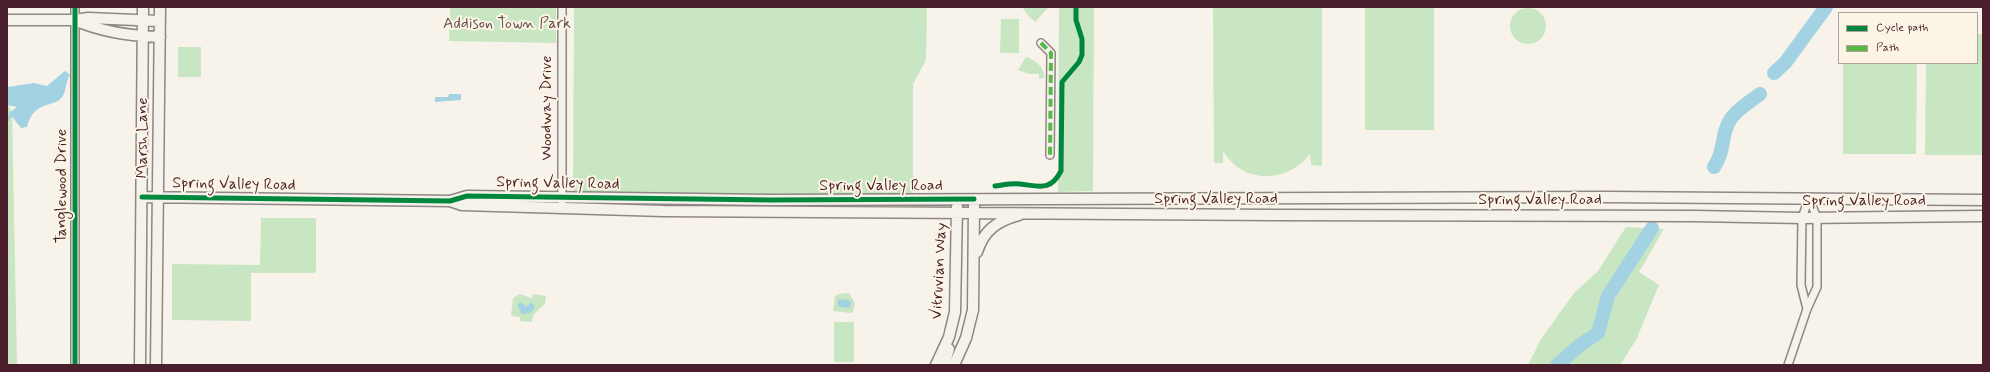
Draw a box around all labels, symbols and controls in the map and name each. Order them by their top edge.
legend [1838,12,1978,64]
park label: Addison Town Park [443,15,571,35]
text: Cycle path [1876,20,1928,36]
text: Path [1876,40,1899,56]
street label: Woodway Drive [538,56,558,160]
street label: Marsh Lane [134,98,154,178]
street label: Tanglewood Drive [53,129,73,243]
street label: Spring Valley Road [496,173,620,195]
street label: Spring Valley Road [172,174,296,196]
street label: Spring Valley Road [819,177,943,197]
street label: Spring Valley Road [1154,190,1278,210]
street label: Spring Valley Road [1478,191,1602,211]
street label: Spring Valley Road [1802,192,1926,212]
street label: Vitruvian Way [928,222,952,320]

